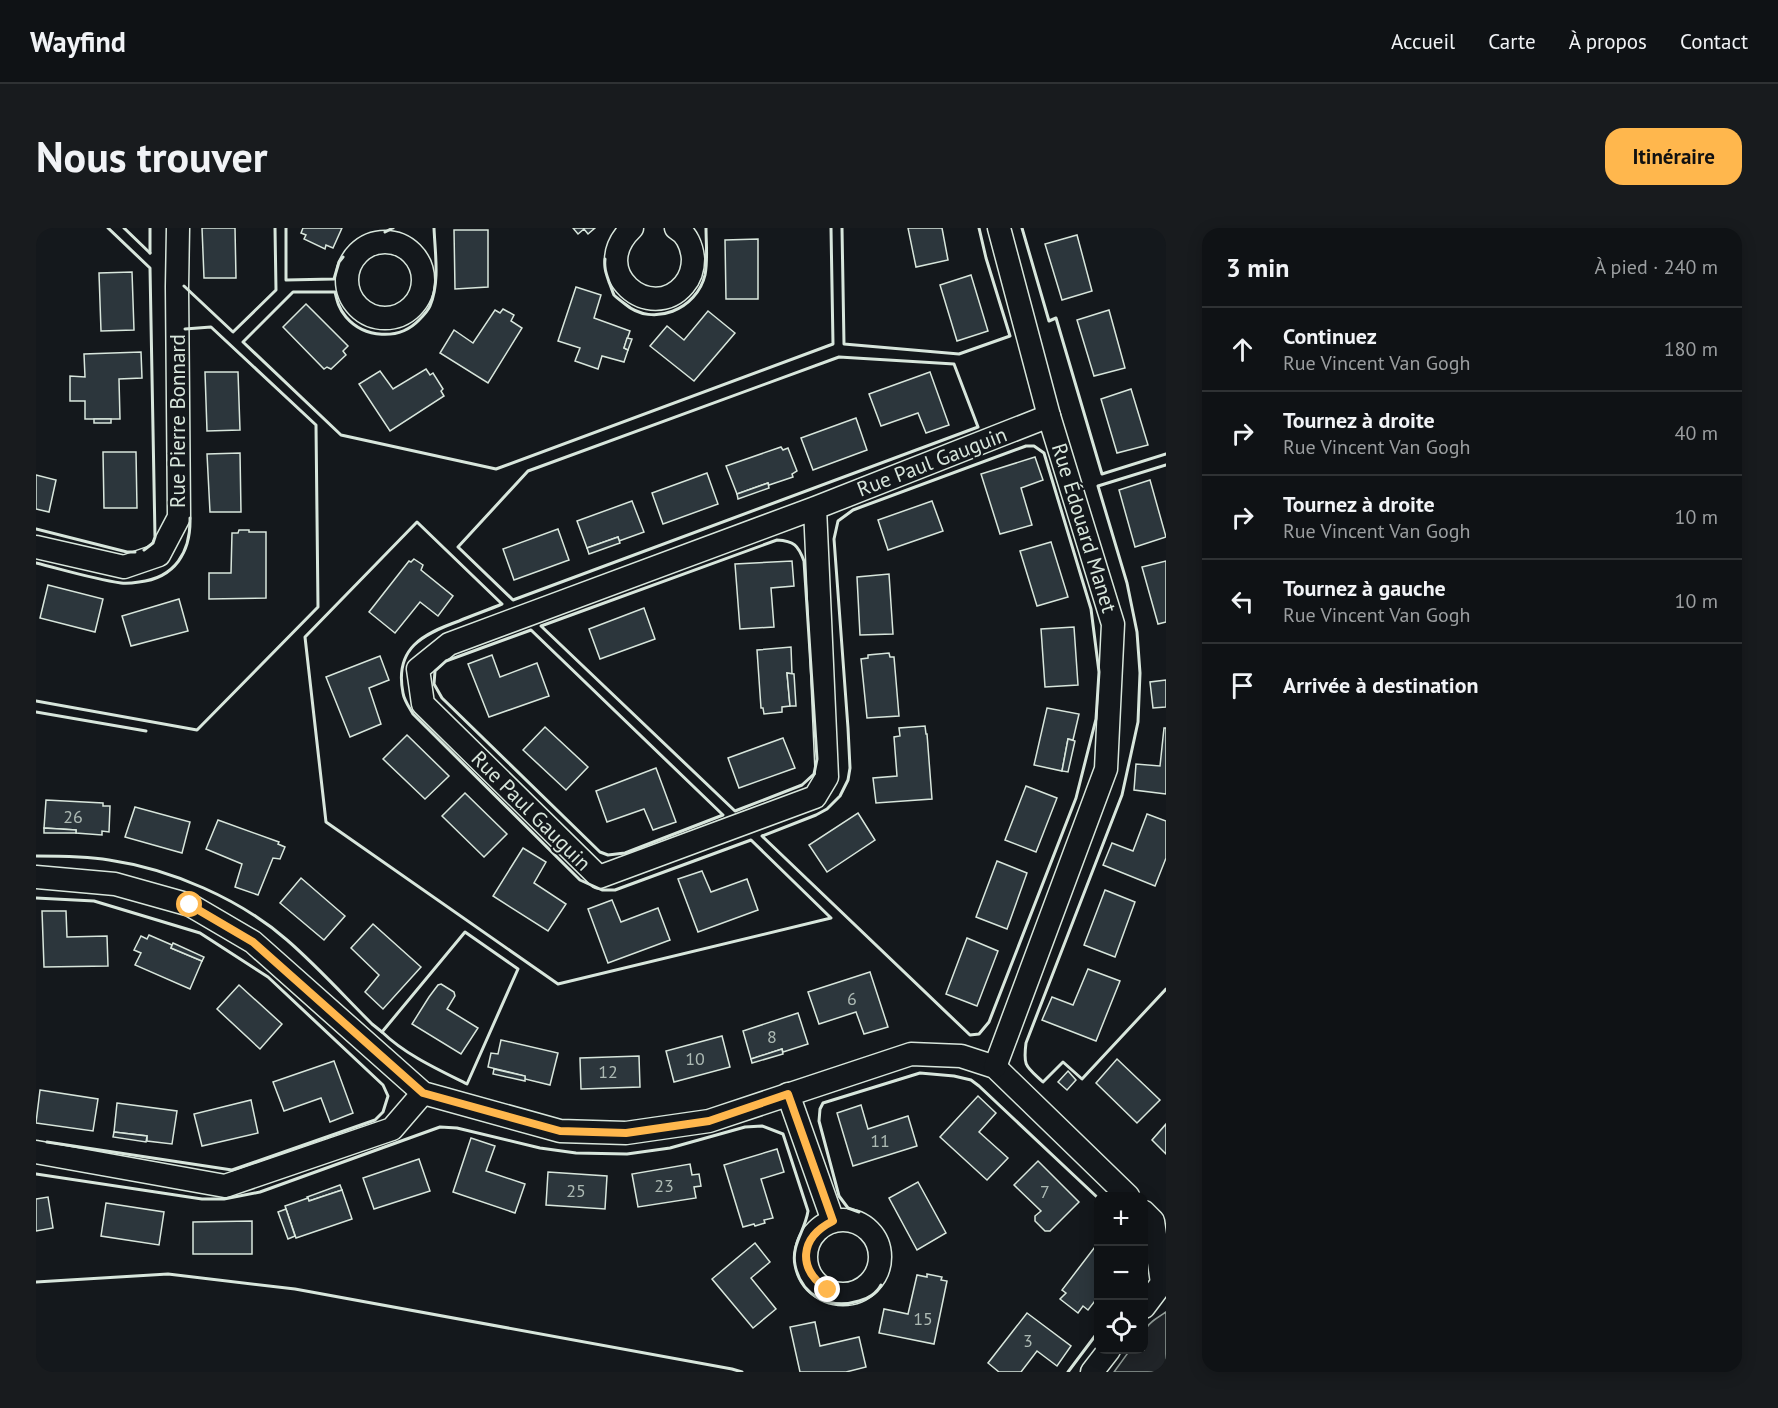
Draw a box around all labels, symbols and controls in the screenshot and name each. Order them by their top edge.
text: Wayfind [30,23,126,60]
text: Accueil [1391,28,1455,55]
text: Carte [1488,28,1536,55]
text: À propos [1569,28,1647,55]
text: Contact [1680,28,1748,55]
button: Itinéraire [1605,128,1742,185]
text: Nous trouver [36,129,267,184]
text: 3 min [1226,251,1289,284]
text: À pied · 240 m [1594,254,1718,280]
text: Continuez [1283,322,1377,350]
icon: ahead [1226,333,1259,366]
street label: Rue Pierre Bonnard [164,334,191,508]
text: 180 m [1664,336,1718,362]
text: Rue Vincent Van Gogh [1283,350,1470,376]
text: Tournez à droite [1283,406,1435,434]
icon: right [1226,417,1259,450]
text: 40 m [1675,420,1718,446]
street label: Rue Paul Gauguin [853,421,1011,503]
text: Rue Vincent Van Gogh [1283,434,1470,460]
street label: Rue Édouard Manet [1046,440,1123,616]
text: Tournez à droite [1283,490,1435,518]
icon: right [1226,501,1259,534]
text: 10 m [1675,504,1718,530]
text: Rue Vincent Van Gogh [1283,518,1470,544]
text: Tournez à gauche [1283,574,1446,602]
icon: left [1226,585,1259,618]
text: 10 m [1675,588,1718,614]
text: Rue Vincent Van Gogh [1283,602,1470,628]
icon: arrive [1226,669,1259,702]
text: Arrivée à destination [1283,671,1479,699]
street label: Rue Paul Gauguin [466,745,597,876]
house number: 26 [63,805,83,828]
route start [176,891,202,917]
house number: 6 [847,987,857,1010]
house number: 8 [767,1025,777,1048]
house number: 10 [685,1047,705,1070]
house number: 12 [598,1060,618,1083]
house number: 11 [870,1129,890,1152]
house number: 23 [654,1174,674,1197]
house number: 25 [566,1179,586,1202]
house number: 7 [1040,1180,1050,1203]
map controls [1094,1192,1148,1354]
button: + [1094,1192,1148,1246]
button: − [1094,1246,1148,1300]
route end [814,1276,840,1302]
button: locate [1094,1300,1148,1354]
house number: 15 [913,1307,933,1330]
house number: 3 [1023,1329,1033,1352]

